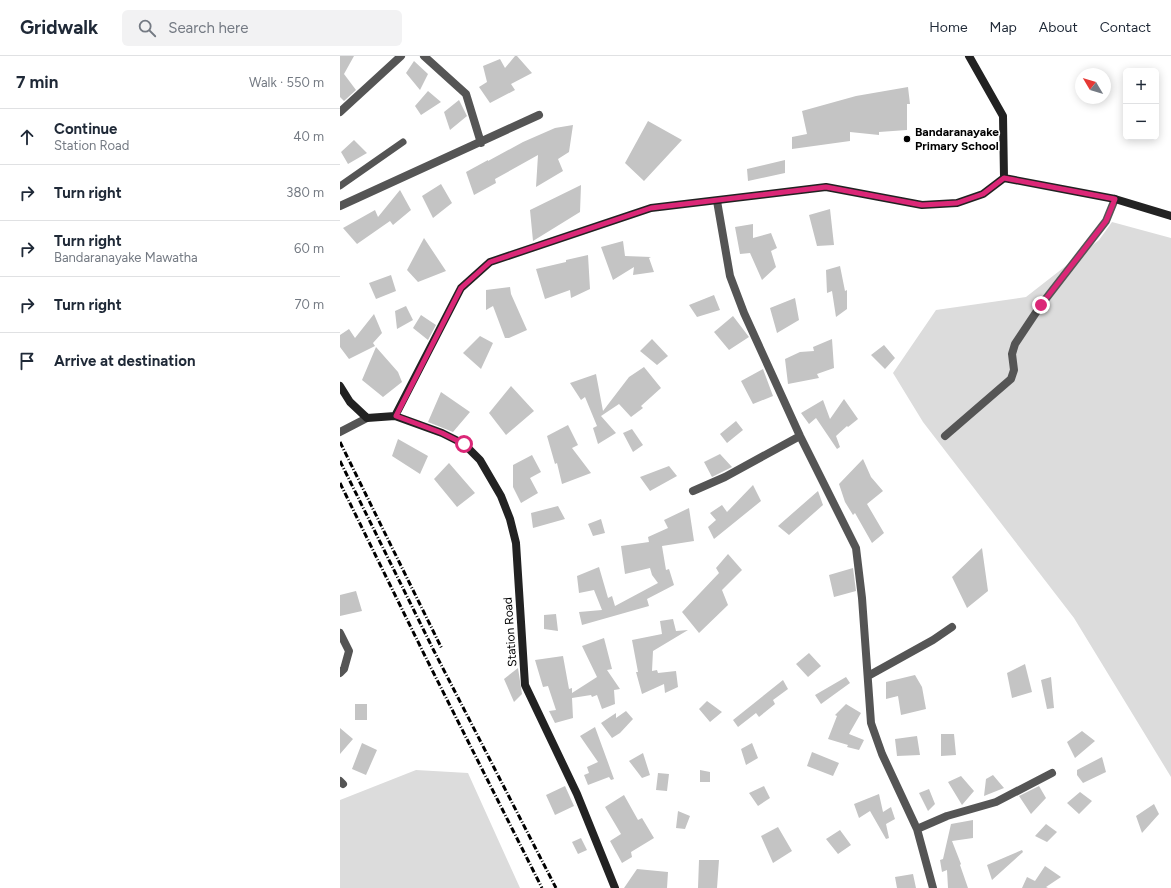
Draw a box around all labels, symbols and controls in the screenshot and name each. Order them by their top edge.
search box [122,10,402,46]
text: Gridwalk [20,16,98,39]
icon: search [136,17,158,39]
text: Search here [168,19,248,37]
text: Home [929,19,968,36]
text: Map [990,19,1017,36]
text: About [1039,19,1078,36]
text: Contact [1100,19,1151,36]
north arrow [1075,68,1111,104]
map controls [1123,68,1159,140]
button: + [1123,68,1159,104]
text: 7 min [16,72,58,92]
text: Walk · 550 m [249,75,324,90]
button: − [1123,104,1159,140]
text: Continue [54,120,117,138]
place label: Bandaranayake Primary School [915,125,999,153]
icon: ahead [16,126,38,148]
text: 40 m [293,129,324,144]
marker: Bandaranayake Primary School [902,134,912,144]
text: Station Road [54,138,129,153]
icon: right [16,182,38,204]
text: Turn right [54,184,122,202]
text: 380 m [286,185,324,200]
text: Turn right [54,232,122,250]
icon: right [16,238,38,260]
text: 60 m [294,241,324,256]
text: Bandaranayake Mawatha [54,250,198,265]
icon: right [16,294,38,316]
text: Turn right [54,296,122,314]
route end [1032,296,1050,314]
text: 70 m [294,297,324,312]
icon: arrive [16,350,38,372]
text: Arrive at destination [54,352,195,370]
route start [455,435,473,453]
street label: Station Road [501,597,519,667]

